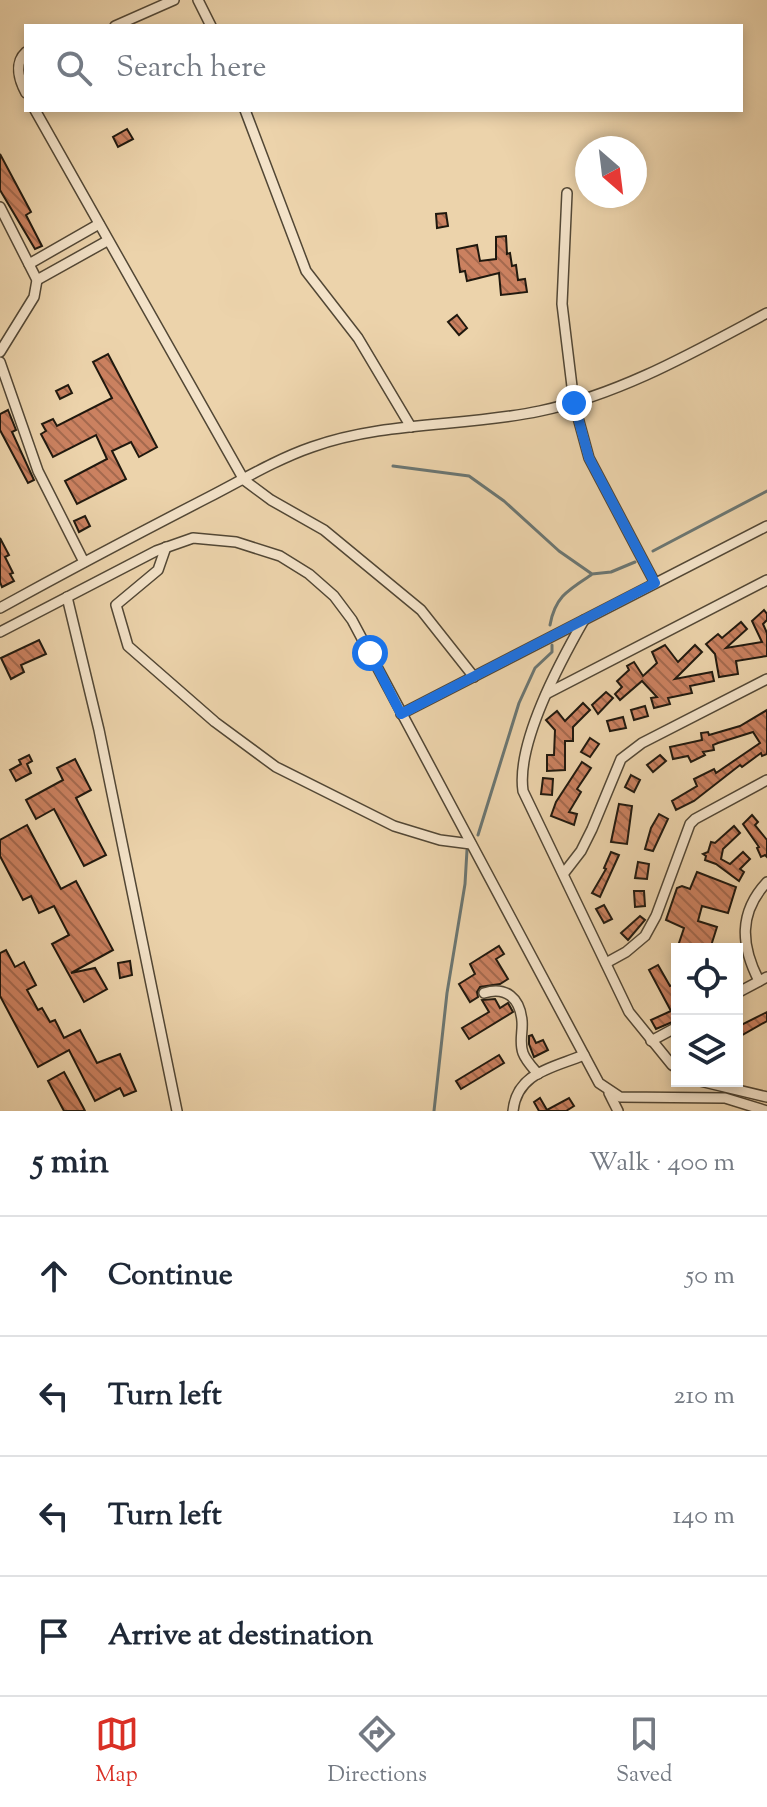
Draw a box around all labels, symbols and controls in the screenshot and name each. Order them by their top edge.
search box [24,24,743,112]
icon: search [52,46,96,90]
text: Search here [116,47,266,90]
north arrow [575,136,647,208]
route end [556,385,592,421]
route start [352,635,388,671]
map controls [671,943,743,1087]
button: locate [671,943,743,1015]
button: layers [671,1015,743,1087]
text: 5 min [32,1139,109,1188]
text: Walk · 400 m [589,1145,735,1182]
icon: ahead [32,1254,76,1298]
text: Continue [108,1255,233,1298]
text: 50 m [685,1258,735,1295]
icon: left [32,1374,76,1418]
text: Turn left [108,1375,222,1418]
text: 210 m [673,1378,735,1415]
icon: left [32,1494,76,1538]
text: Turn left [108,1495,222,1538]
text: 140 m [672,1498,735,1535]
icon: arrive [32,1614,76,1658]
text: Arrive at destination [108,1615,373,1658]
tab: Map [95,1712,139,1792]
tab: Directions [328,1712,427,1792]
tab: Saved [616,1712,672,1792]

